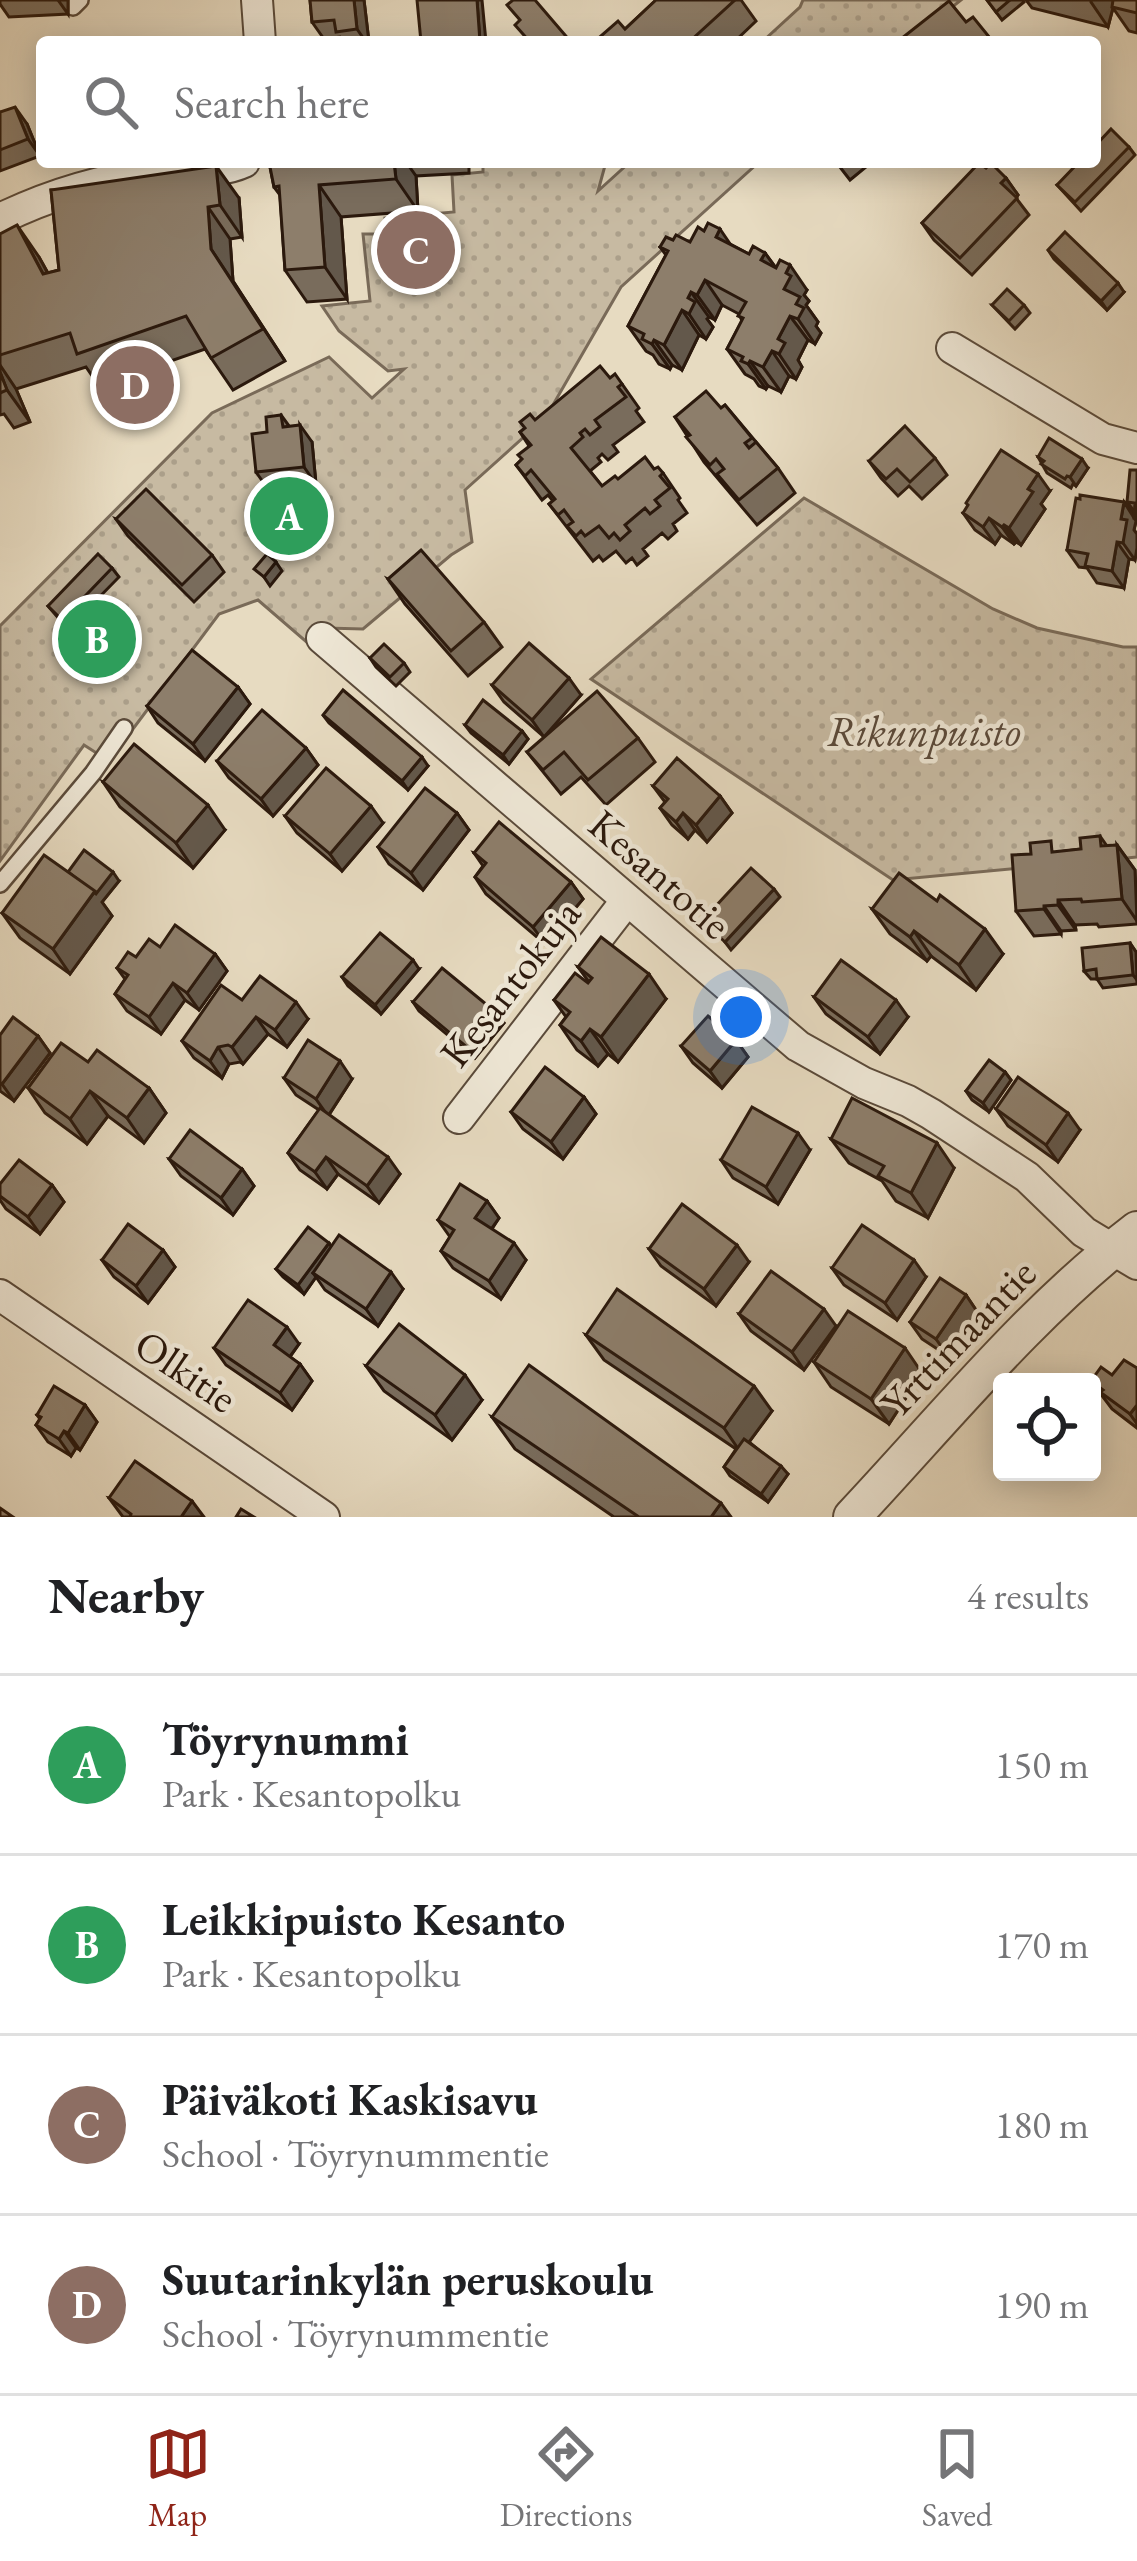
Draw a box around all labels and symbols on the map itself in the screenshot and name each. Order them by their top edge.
pin: C [377,205,455,295]
pin: D [96,340,174,430]
pin: A [250,471,328,561]
pin: B [58,594,136,684]
park label: Rikunpuisto [827,704,1021,759]
street label: Kesantotie [577,797,743,951]
street label: Kesantokuja [427,888,593,1078]
your location [711,987,771,1047]
street label: Yrttimaantie [868,1246,1048,1430]
street label: Olkitie [124,1317,248,1425]

